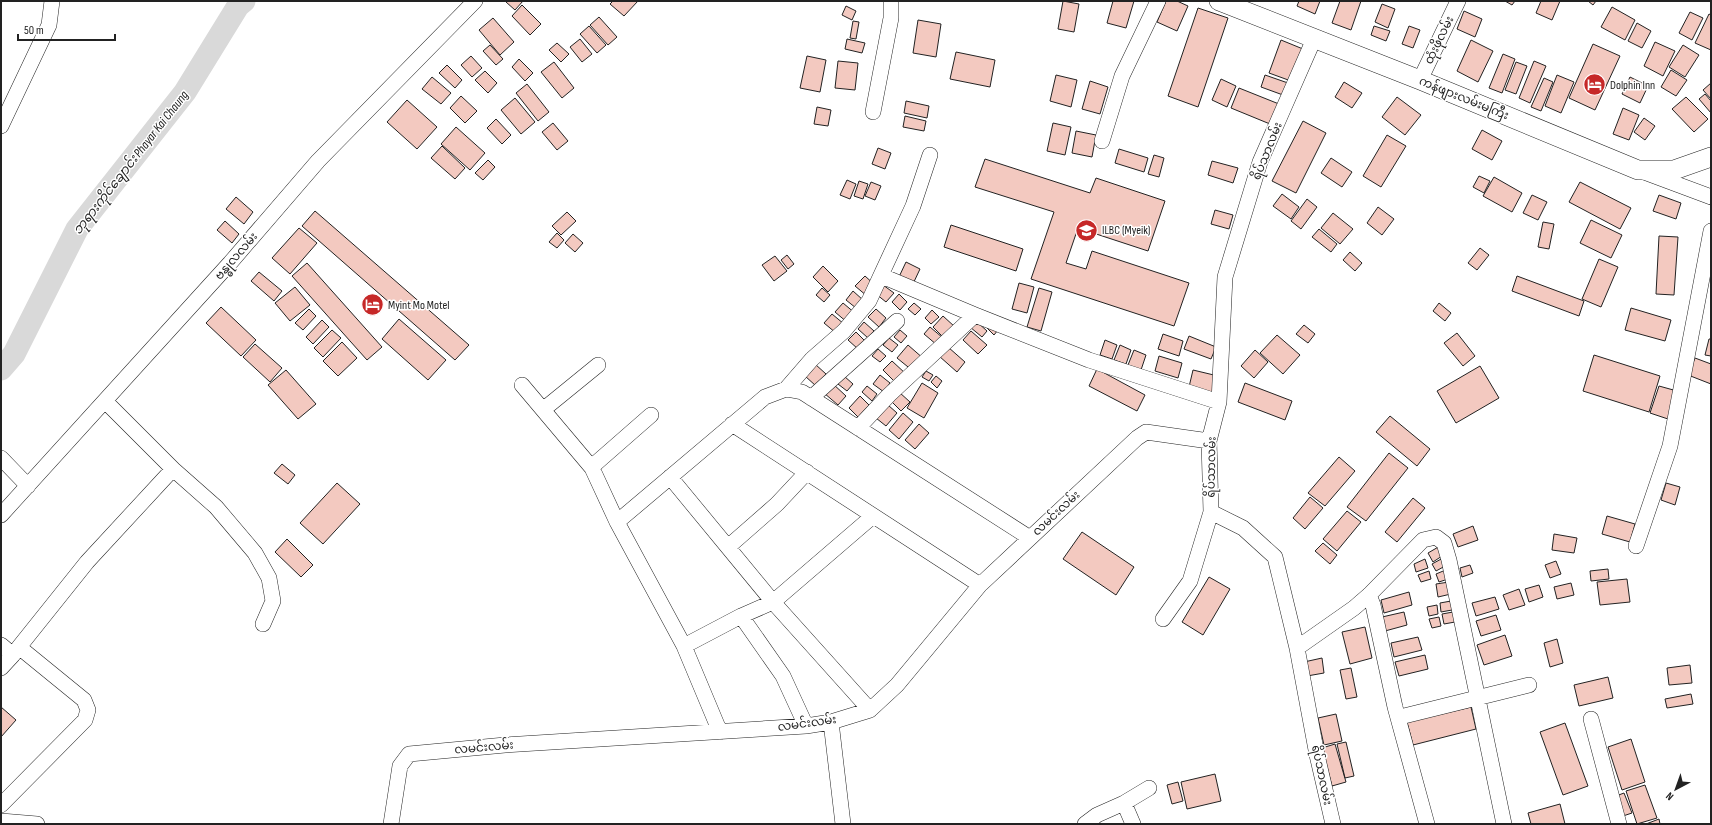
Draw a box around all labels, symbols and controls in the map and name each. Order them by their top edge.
street label: ထုံးဖိုလမ်း [1420,13,1459,68]
scale bar [18,16,115,42]
text: 50 m [24,23,44,38]
street label: ကန်ဖျားလမ်းမကြီး [1416,72,1512,125]
hotel icon: Dolphin Inn [1582,72,1608,98]
place label: Dolphin Inn [1610,78,1655,93]
water label: ဘုရားကိုင်ချောင်း Phayar Kai Chaung [68,86,195,240]
street label: ရိပ်သာလမ်း [1247,119,1288,183]
school or university icon: ILBC (Myeik) [1073,217,1099,243]
place label: ILBC (Myeik) [1102,223,1150,238]
street label: ဗန္ဓုလလမ်း [210,228,263,285]
hotel icon: Myint Mo Motel [360,292,386,318]
place label: Myint Mo Motel [388,298,450,313]
street label: ရိပ်သာလမ်း [1201,436,1222,498]
street label: လမင်းလမ်း [1028,486,1083,539]
street label: လမင်းလမ်း [776,710,838,735]
street label: လမင်းလမ်း [454,735,514,758]
street label: ရိပ်သာလမ်း [1306,743,1337,807]
north arrow [1656,769,1696,809]
text: N [1663,789,1676,803]

